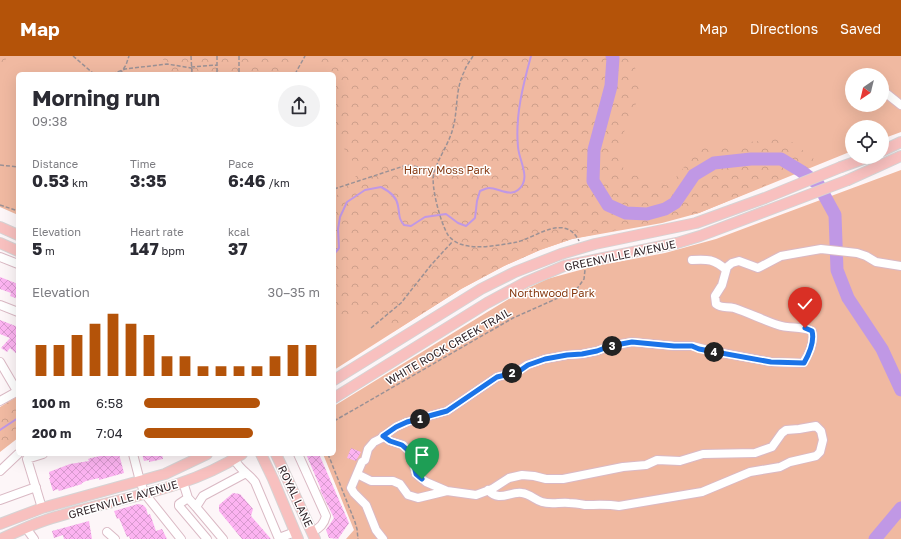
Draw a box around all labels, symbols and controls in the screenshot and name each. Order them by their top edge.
text: Map [20,17,60,40]
text: Map [699,20,728,37]
text: Directions [750,20,818,37]
text: Saved [840,20,881,37]
north arrow [845,68,889,112]
map controls [845,68,889,164]
text: Morning run [32,84,160,111]
button: share [278,85,320,127]
text: 09:38 [32,113,67,129]
button: locate [845,120,889,164]
text: Distance [32,157,78,170]
text: Time [130,157,156,170]
text: Pace [228,157,254,170]
park label: Harry Moss Park [404,163,490,176]
text: 0.53 [32,170,69,191]
text: 3:35 [130,170,167,191]
text: 6:46 [228,170,266,191]
text: km [69,176,88,189]
text: /km [266,176,290,189]
text: Elevation [32,225,81,238]
text: Heart rate [130,225,184,238]
text: kcal [228,225,250,238]
street label: GREENVILLE AVENUE [563,237,677,273]
text: 5 [32,238,42,259]
text: 147 [130,238,159,259]
text: 37 [228,238,248,259]
text: m [42,244,55,257]
text: bpm [159,244,185,257]
text: Elevation [32,284,90,300]
text: 30–35 m [268,284,320,300]
park label: Northwood Park [509,286,595,299]
pin [788,287,822,328]
icon: check [794,293,816,315]
street label: WHITE ROCK CREEK TRAIL [383,304,513,387]
pin: 3 [602,336,622,356]
text: 3 [609,339,615,352]
pin: 4 [704,342,724,362]
text: 4 [711,345,717,358]
pin: 2 [502,363,522,383]
text: 2 [509,366,515,379]
text: 100 m [32,395,70,411]
text: 6:58 [96,395,123,411]
pin: 1 [410,409,430,429]
text: 1 [417,412,423,425]
text: 200 m [32,425,71,441]
text: 7:04 [96,425,123,441]
pin [405,438,439,479]
icon: arrive [411,444,433,466]
street label: ROYAL LANE [276,463,316,529]
street label: GREENVILLE AVENUE [67,477,180,521]

